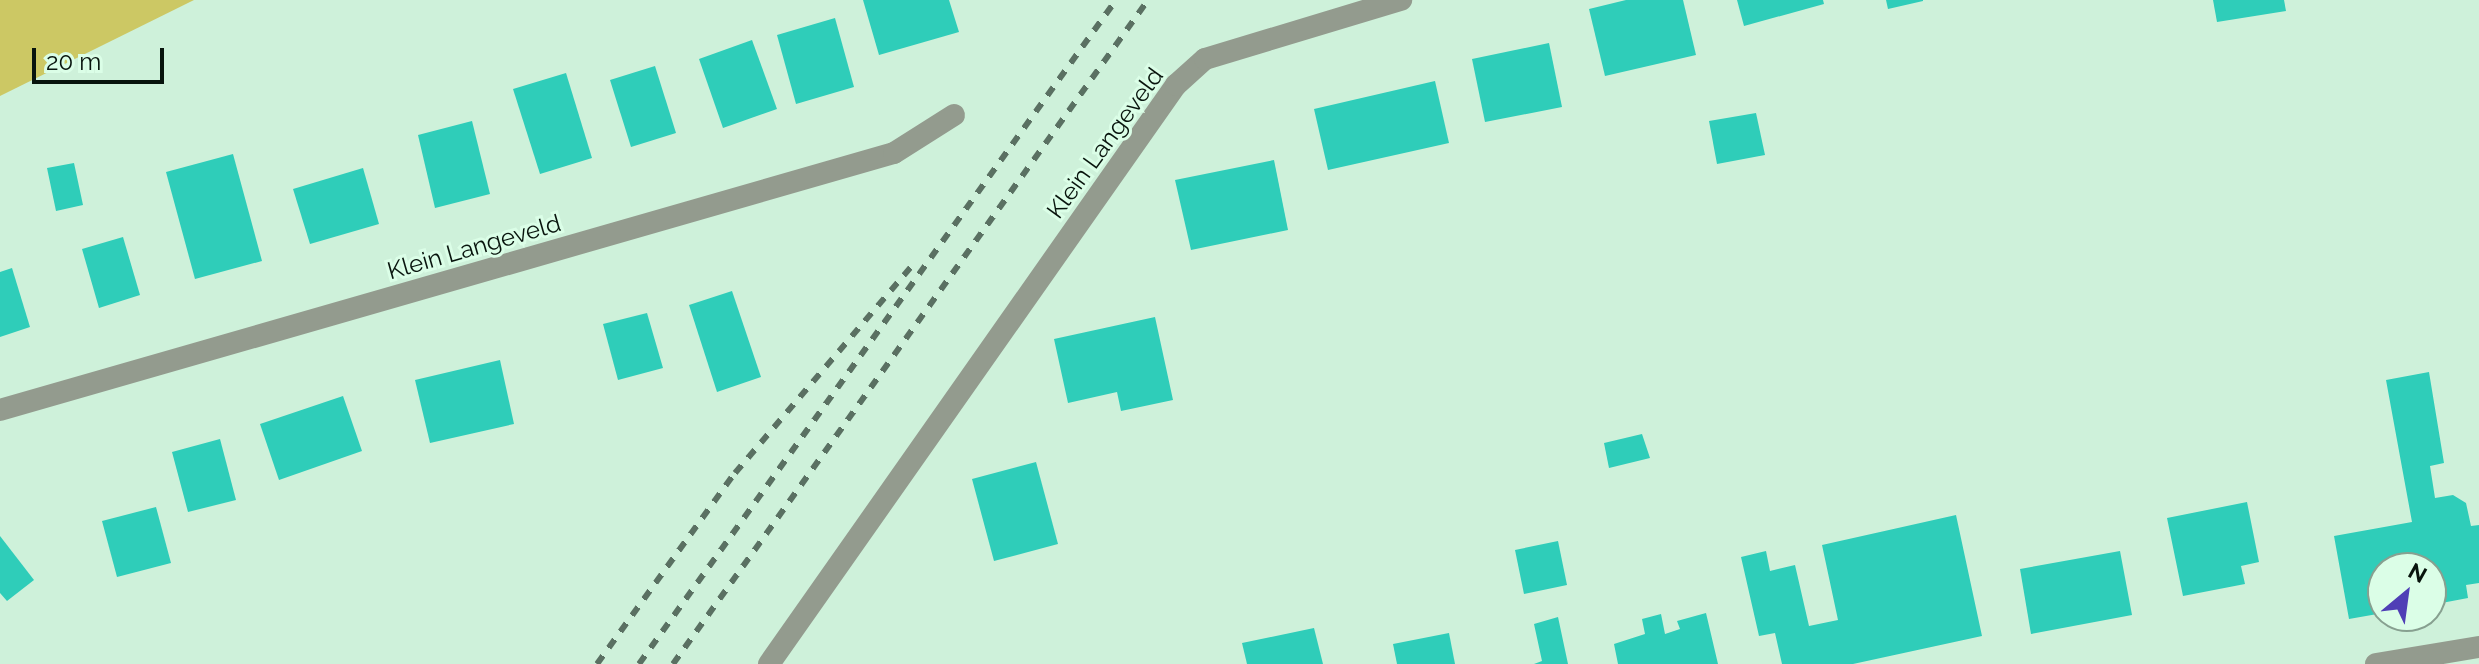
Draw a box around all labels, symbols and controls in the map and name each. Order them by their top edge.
scale bar [36,32,168,82]
text: 20 m [46,47,101,76]
street label: Klein Langeveld [1041,62,1169,224]
street label: Klein Langeveld [384,208,564,286]
north arrow [2367,552,2447,632]
text: N [2404,557,2431,588]

